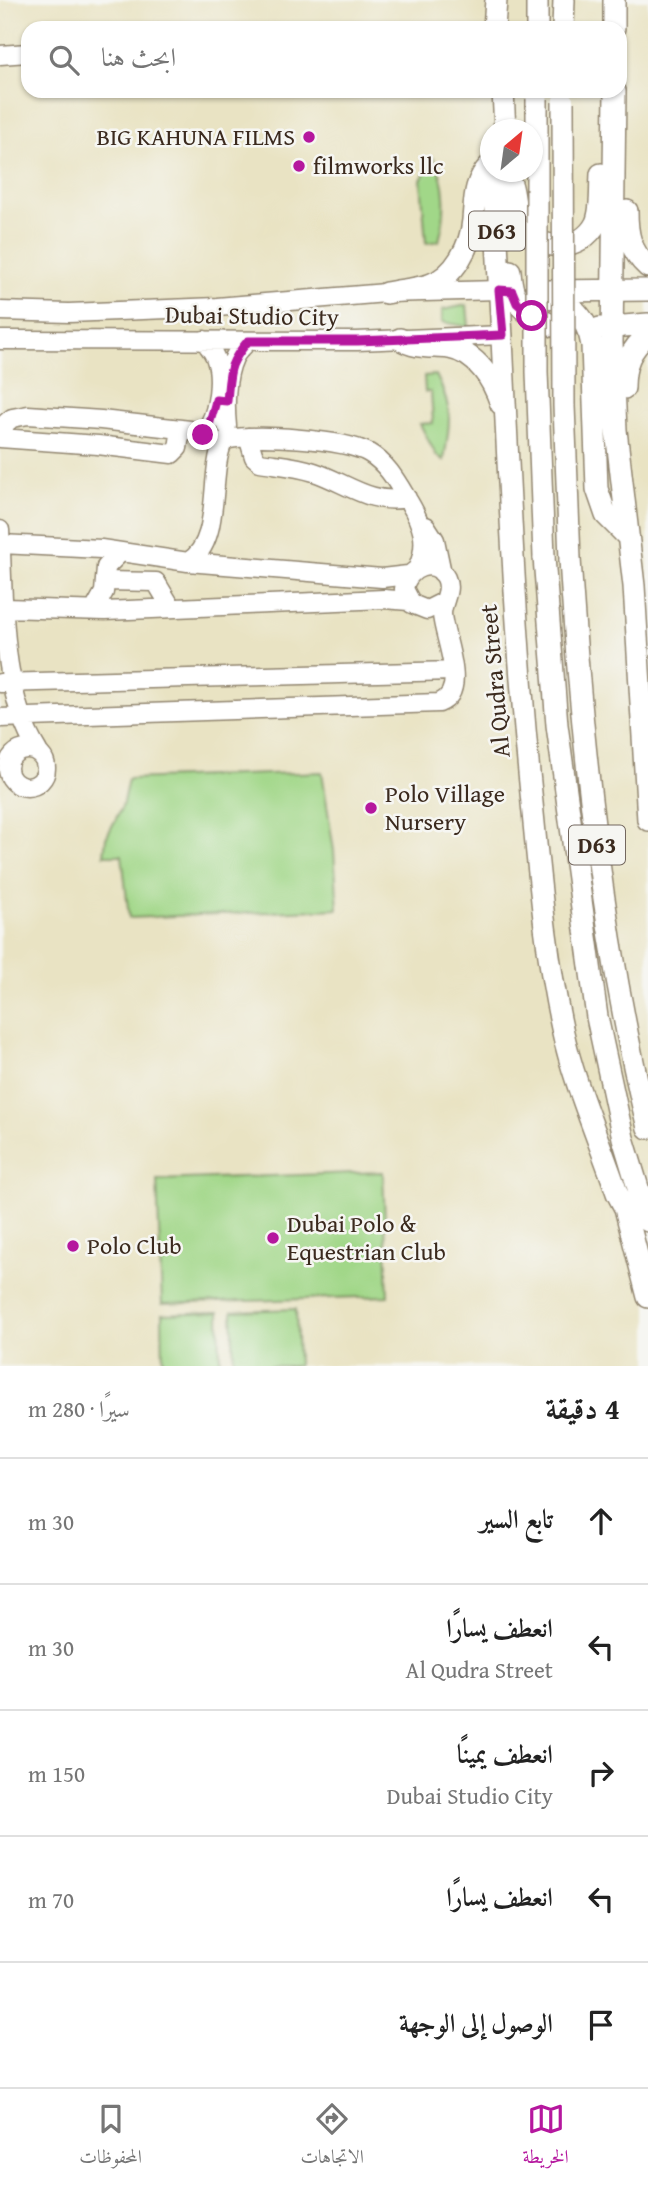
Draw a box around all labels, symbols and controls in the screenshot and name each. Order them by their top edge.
search box [21,21,627,98]
text: ابحث هنا [101,37,176,76]
icon: search [45,41,83,79]
place label: BIG KAHUNA FILMS [96,119,295,154]
north arrow [480,119,543,182]
marker: BIG KAHUNA FILMS [301,129,317,145]
place label: filmworks llc [313,148,444,183]
marker: filmworks llc [291,158,307,174]
road number: D63 [469,212,525,250]
street label: Dubai Studio City [165,296,339,335]
route start [516,300,547,331]
route end [187,419,218,450]
street label: Al Qudra Street [470,602,519,759]
place label: Polo Village Nursery [385,776,505,839]
marker: Polo Village Nursery [363,800,379,816]
road number: D63 [569,825,625,864]
place label: Dubai Polo & Equestrian Club [287,1206,446,1269]
place label: Polo Club [87,1228,182,1263]
marker: Dubai Polo & Equestrian Club [265,1230,281,1246]
marker: Polo Club [65,1238,81,1254]
text: 4 دقيقة [545,1386,620,1430]
text: سيرًا · 280 m [28,1392,130,1425]
text: تابع السير [479,1499,553,1538]
icon: ahead [582,1502,620,1540]
text: 30 m [28,1505,74,1538]
text: انعطف يسارًا [446,1608,553,1647]
icon: left [582,1628,620,1666]
text: 30 m [28,1631,74,1664]
text: Al Qudra Street [405,1653,553,1686]
text: انعطف يمينًا [457,1734,553,1773]
icon: right [582,1754,620,1792]
text: 150 m [28,1757,85,1790]
text: Dubai Studio City [386,1779,553,1812]
text: انعطف يسارًا [446,1877,553,1916]
icon: left [582,1880,620,1918]
text: 70 m [28,1883,74,1916]
text: الوصول إلى الوجهة [399,2003,553,2042]
icon: arrive [582,2006,620,2044]
tab: المحفوظات [79,2100,142,2175]
tab: الاتجاهات [301,2100,364,2175]
tab: الخريطة [522,2100,569,2175]

